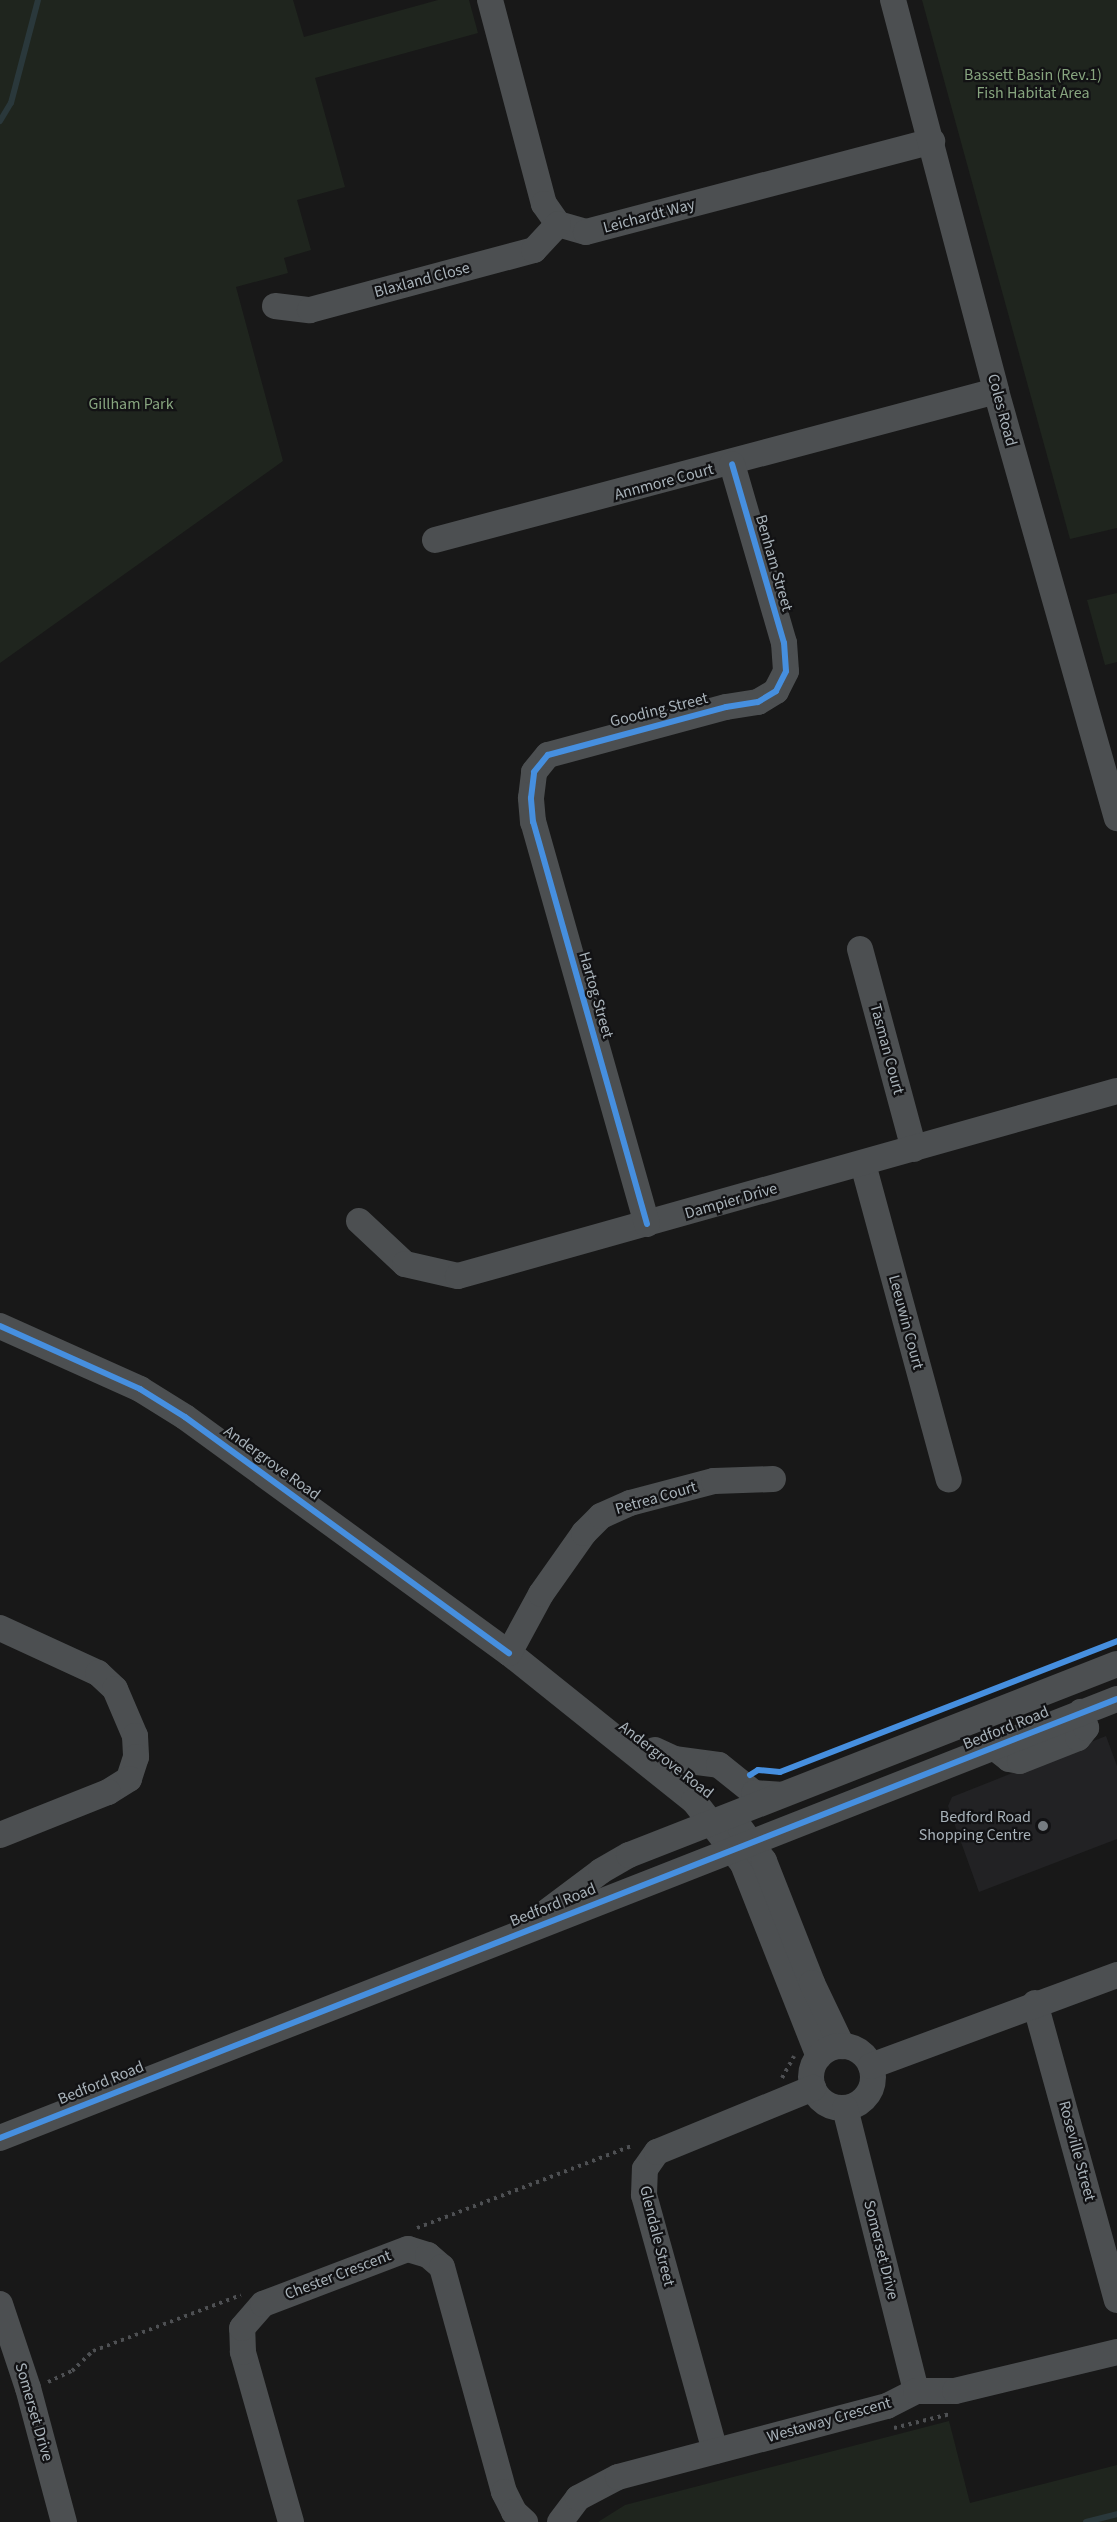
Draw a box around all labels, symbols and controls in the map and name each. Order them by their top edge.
park label: Bassett Basin (Rev.1) Fish Habitat Area [964,65,1102,103]
street label: Leichardt Way [601,195,697,237]
street label: Blaxland Close [372,258,472,302]
street label: Coles Road [983,372,1021,448]
park label: Gillham Park [88,394,174,414]
street label: Annmore Court [612,460,716,504]
street label: Benham Street [751,513,797,613]
street label: Gooding Street [608,689,710,731]
street label: Hartog Street [574,949,618,1041]
street label: Tasman Court [866,1002,908,1096]
street label: Dampier Drive [683,1179,779,1223]
street label: Leeuwin Court [884,1273,928,1371]
street label: Andergrove Road [220,1422,324,1504]
street label: Petrea Court [613,1477,699,1519]
street label: Bedford Road [960,1702,1052,1754]
street label: Andergrove Road [615,1717,717,1803]
place label: Bedford Road Shopping Centre [919,1807,1031,1845]
marker: Bedford Road Shopping Centre [1036,1819,1050,1833]
street label: Bedford Road [507,1879,599,1931]
street label: Bedford Road [55,2057,147,2109]
street label: Roseville Street [1054,2099,1100,2203]
street label: Glendale Street [635,2184,679,2288]
street label: Somerset Drive [859,2198,903,2302]
street label: Chester Crescent [282,2246,394,2304]
street label: Somerset Drive [11,2360,57,2464]
street label: Westaway Crescent [765,2393,893,2447]

